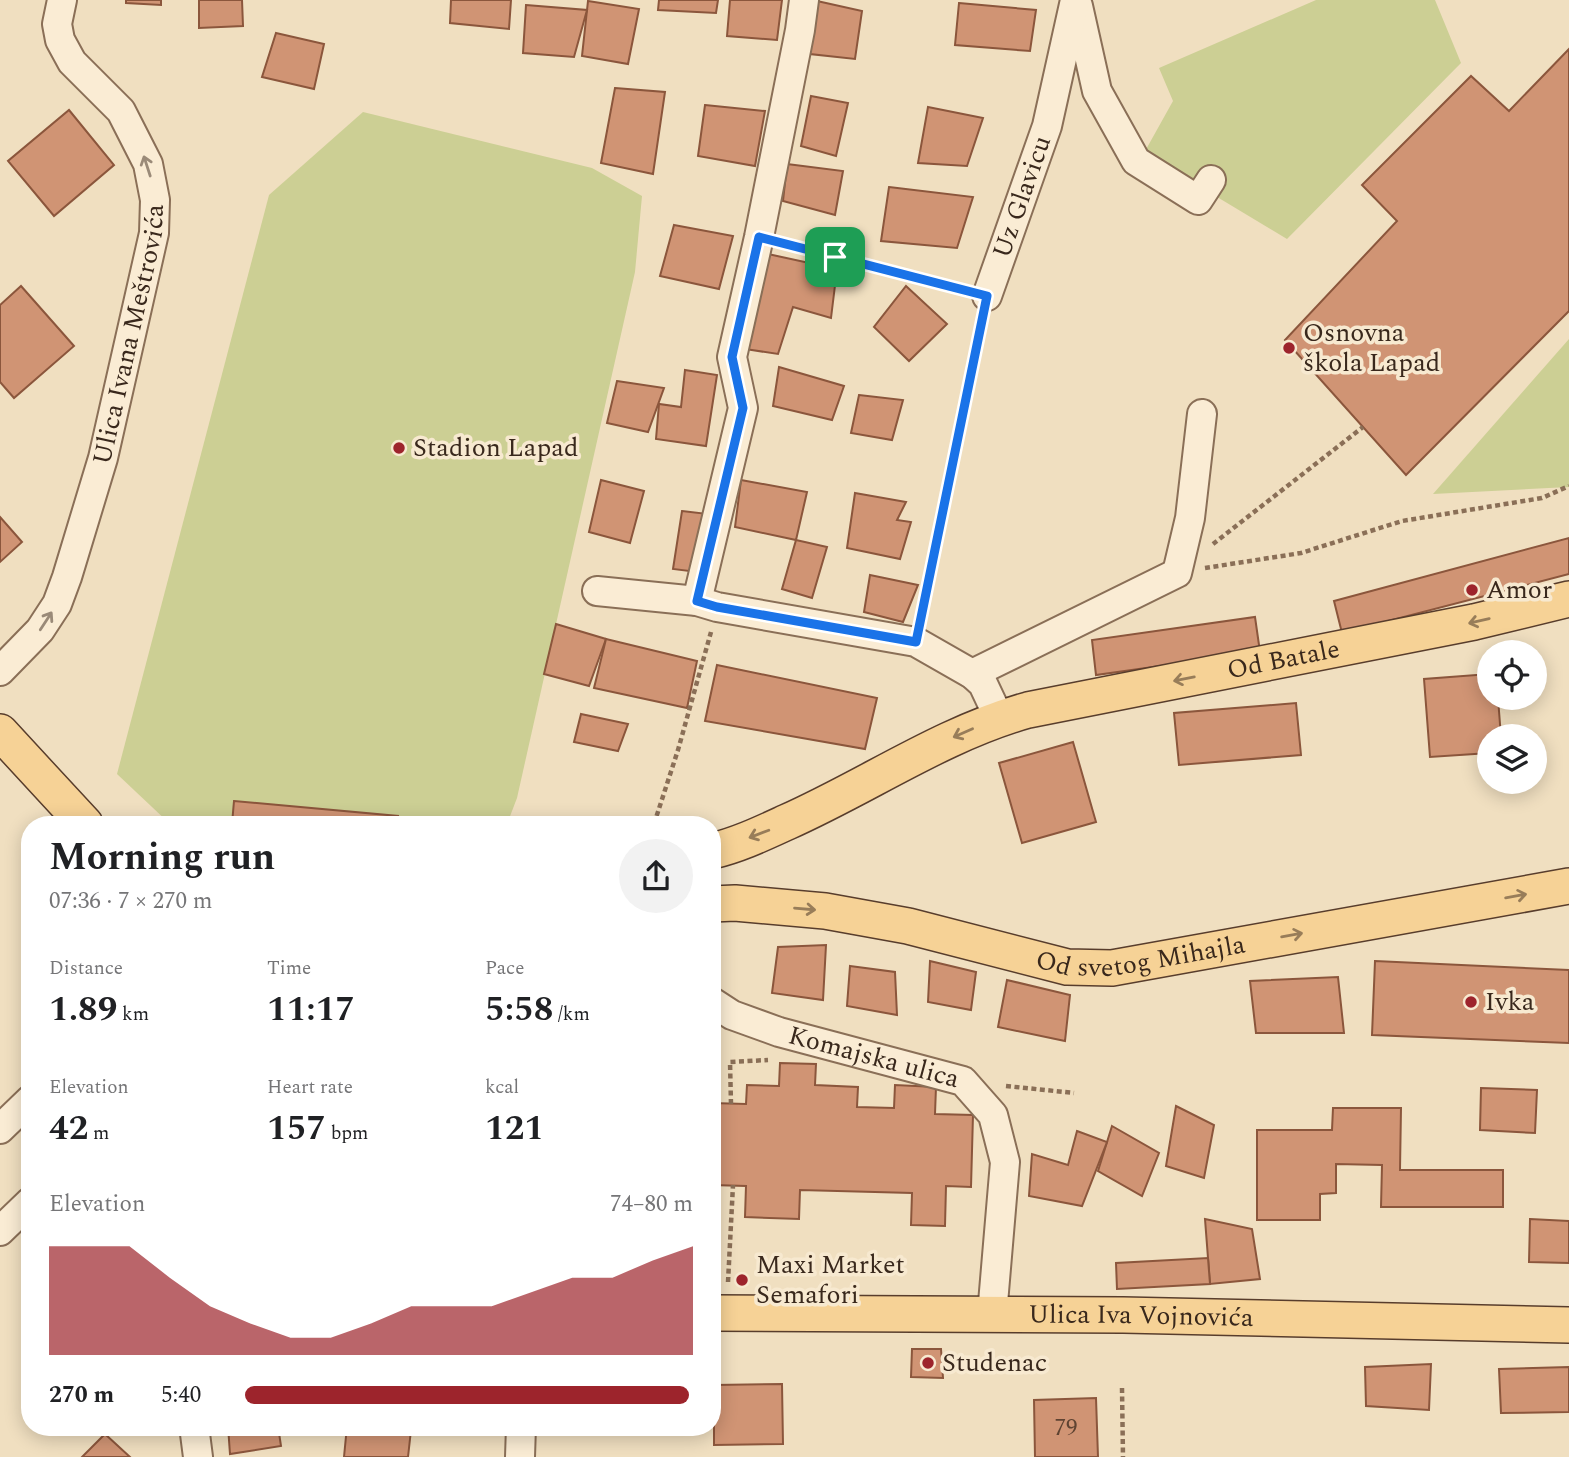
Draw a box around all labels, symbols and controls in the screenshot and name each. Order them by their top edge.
street label: Uz Glavicu [982,130,1062,264]
one-way arrow [140,155,152,177]
street label: Ulica Ivana Meštrovića [82,203,175,469]
pin [805,227,865,287]
icon: arrive [816,238,854,276]
place label: Osnovna škola Lapad [1303,313,1440,383]
marker: Osnovna škola Lapad [1281,340,1297,356]
place label: Stadion Lapad [413,428,579,468]
marker: Stadion Lapad [391,440,407,456]
place label: Amor [1486,570,1552,610]
marker: Amor [1464,582,1480,598]
one-way arrow [38,612,53,631]
one-way arrow [1468,615,1491,628]
street label: Od Batale [1224,629,1343,690]
map controls [1477,640,1547,794]
button: locate [1477,640,1547,710]
one-way arrow [1173,673,1196,687]
button: layers [1477,724,1547,794]
one-way arrow [953,727,975,740]
one-way arrow [749,828,771,841]
text: Morning run [49,829,275,887]
button: share [619,839,693,913]
text: 07:36 · 7 × 270 m [49,884,213,919]
one-way arrow [1504,889,1527,902]
one-way arrow [793,903,816,916]
street label: Od svetog Mihajla [1031,924,1249,988]
one-way arrow [1280,928,1303,941]
text: Distance [49,954,123,983]
text: Time [267,954,311,983]
text: Pace [485,954,524,983]
place label: Ivka [1485,982,1535,1022]
text: 1.89 [49,983,117,1036]
text: 11:17 [267,983,355,1036]
text: 5:58 [485,983,553,1036]
marker: Ivka [1463,994,1479,1010]
text: km [117,1000,149,1029]
text: /km [553,1000,590,1029]
street label: Komajska ulica [784,1015,964,1099]
text: Elevation [49,1073,129,1102]
text: Heart rate [267,1073,353,1102]
text: kcal [485,1073,519,1102]
text: 42 [49,1102,88,1155]
text: 157 [267,1102,326,1155]
text: 121 [485,1102,544,1155]
text: m [88,1119,109,1148]
text: bpm [326,1119,368,1148]
text: Elevation [49,1187,145,1222]
text: 74–80 m [610,1187,693,1222]
place label: Maxi Market Semafori [756,1245,905,1315]
marker: Maxi Market Semafori [734,1272,750,1288]
street label: Ulica Iva Vojnovića [1028,1295,1254,1338]
place label: Studenac [942,1343,1047,1383]
marker: Studenac [920,1355,936,1371]
text: 270 m [49,1378,114,1413]
text: 5:40 [161,1378,201,1413]
house number: 79 [1055,1411,1078,1446]

